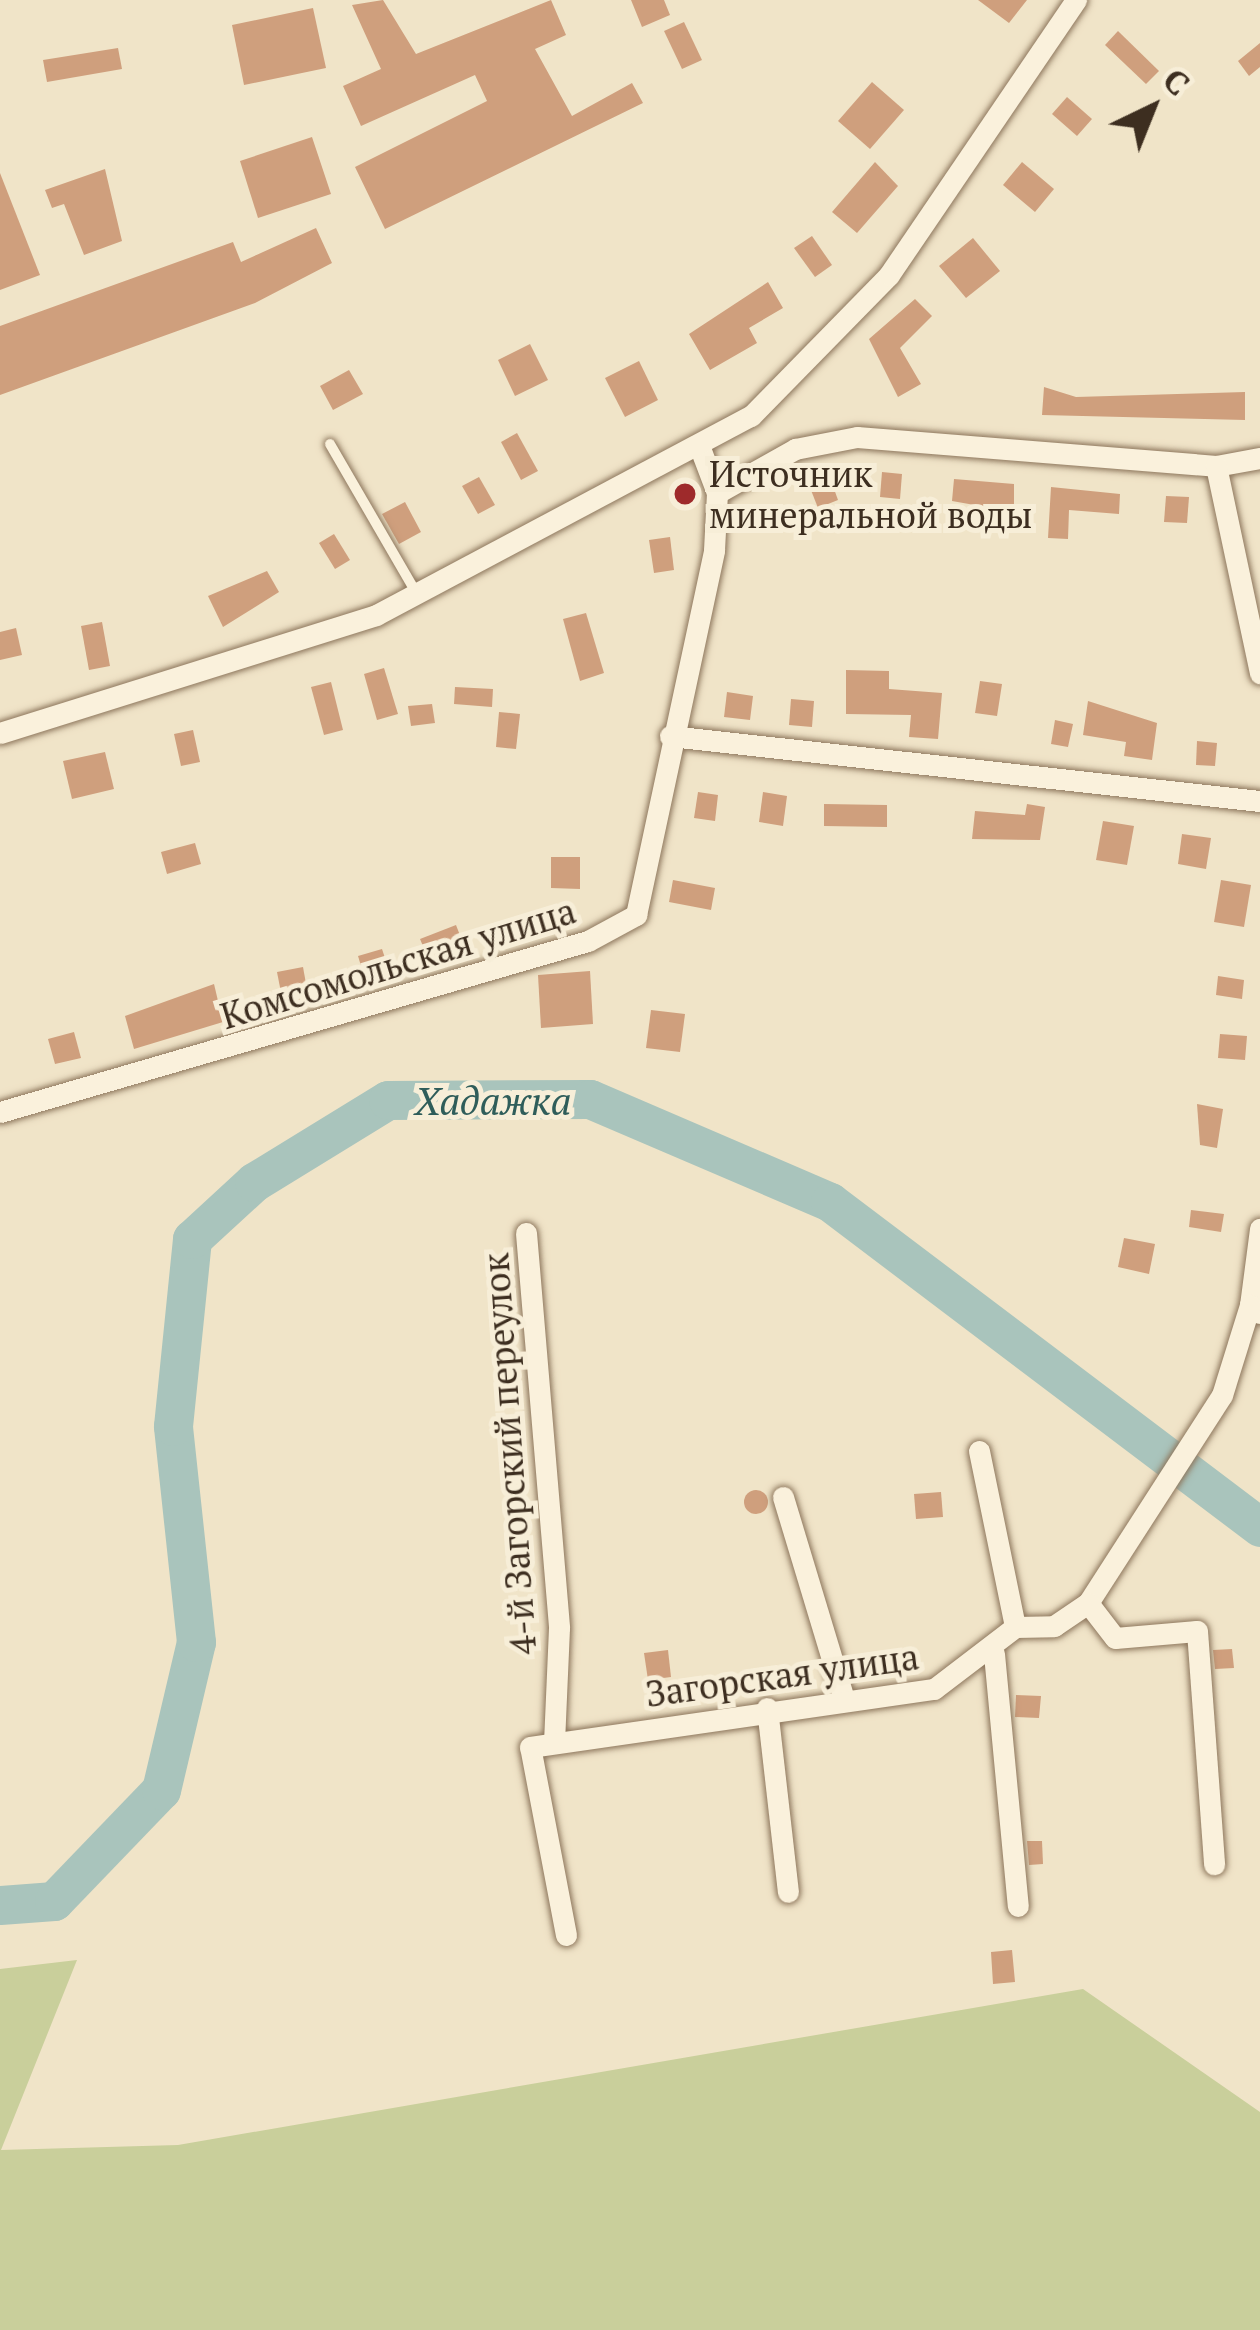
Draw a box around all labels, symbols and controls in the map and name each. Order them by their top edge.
north arrow [1092,48,1212,168]
text: С [1154,58,1199,104]
place label: Источник минеральной воды [709,451,1032,536]
marker: Источник минеральной воды [672,481,698,507]
street label: Комсомольская улица [215,888,581,1038]
water label: Хадажка [415,1077,571,1123]
street label: 4-й Загорский переулок [473,1252,545,1656]
street label: Загорская улица [643,1634,921,1716]

